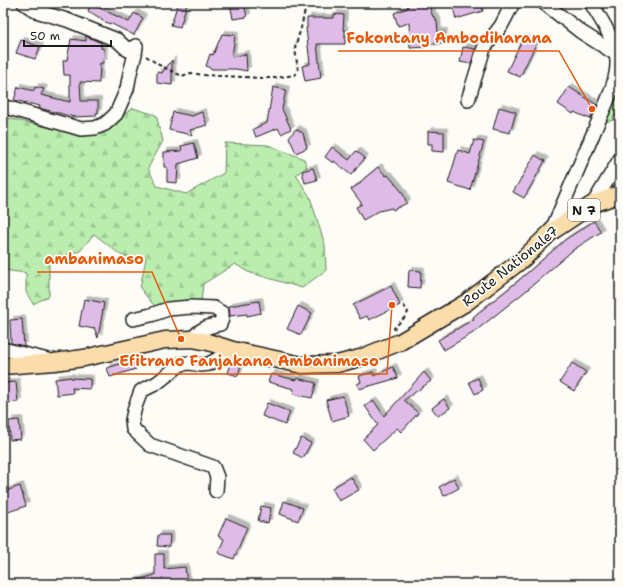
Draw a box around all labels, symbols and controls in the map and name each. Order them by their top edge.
scale bar [24,22,111,48]
callout: Fokontany Ambodiharana [338,24,559,51]
text: 50 m [30,28,60,44]
text: Fokontany Ambodiharana [346,28,552,48]
road number: N 7 [568,199,600,221]
street label: Route Nationale7 [458,222,562,310]
callout: ambanimaso [37,245,152,272]
text: ambanimaso [44,249,144,269]
callout: Efitrano Fanjakana Ambanimaso [112,347,387,374]
text: Efitrano Fanjakana Ambanimaso [119,351,379,371]

